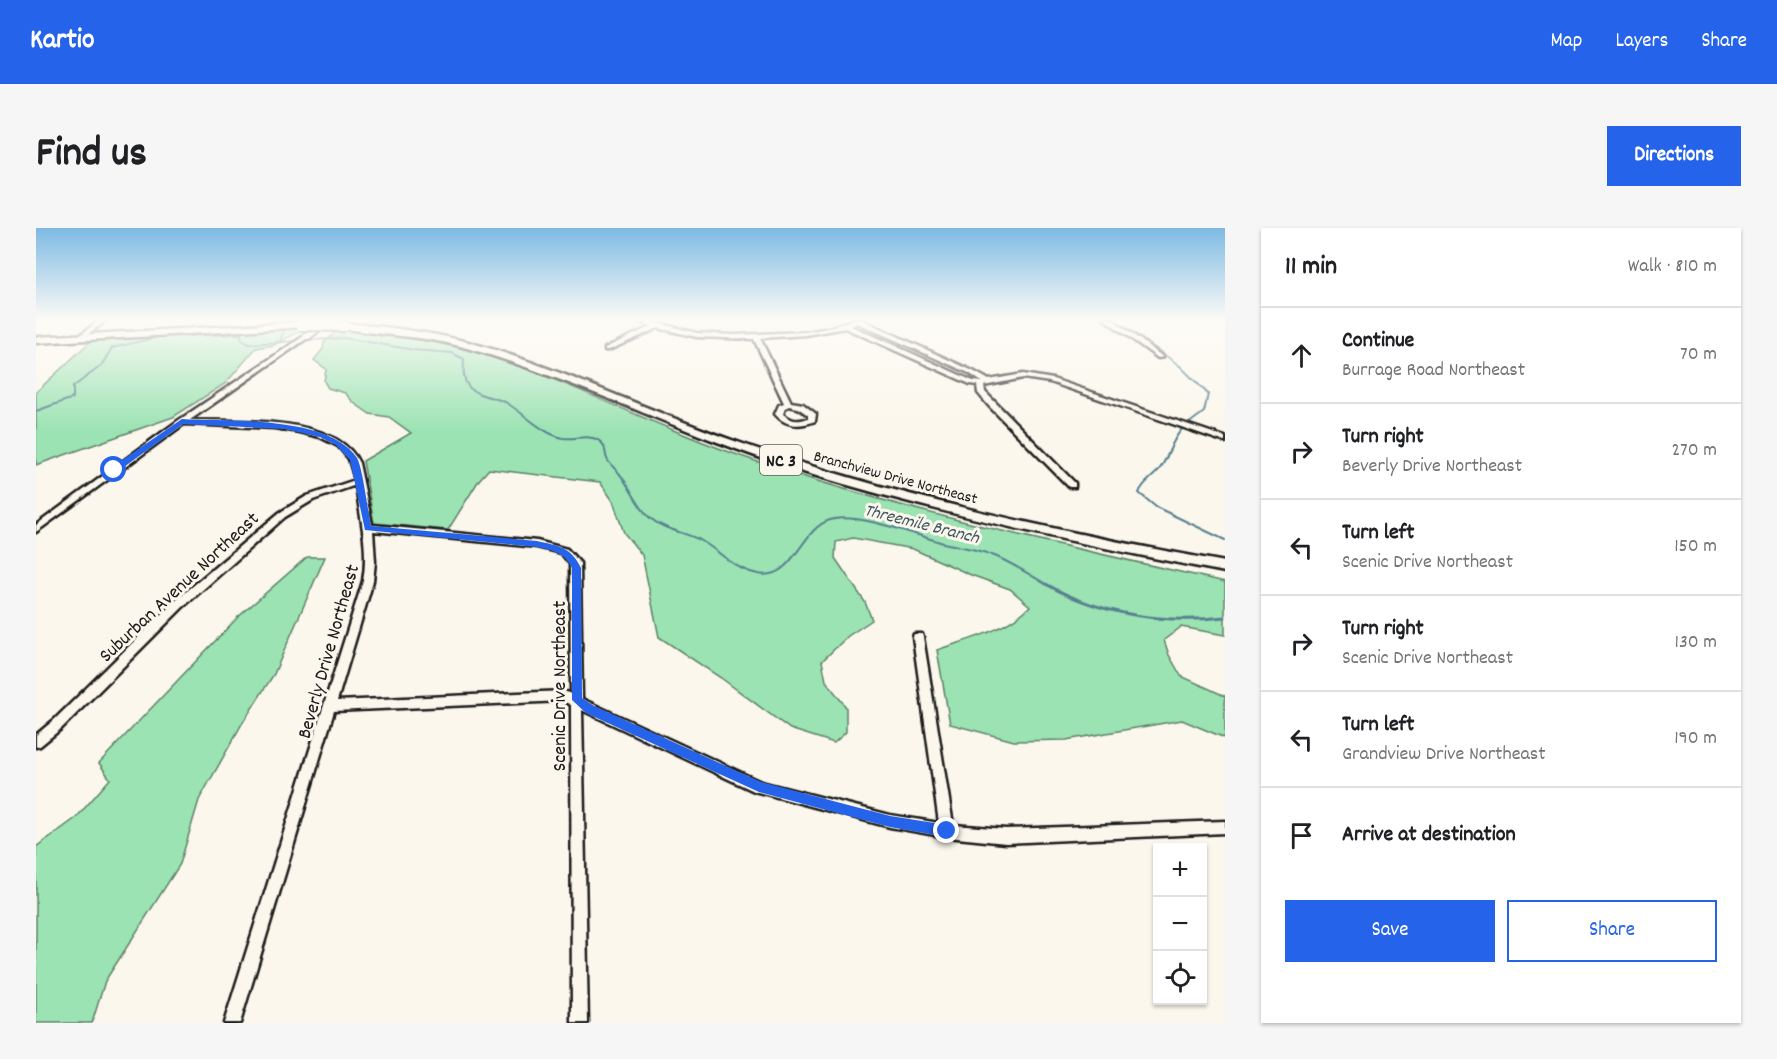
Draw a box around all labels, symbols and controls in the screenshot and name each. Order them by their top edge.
text: Kartio [30,22,94,62]
text: Map [1551,27,1582,57]
text: Layers [1615,27,1668,57]
text: Share [1701,27,1747,57]
text: Find us [36,126,147,186]
button: Directions [1607,126,1741,186]
text: 11 min [1285,249,1337,286]
text: Walk · 810 m [1628,253,1717,281]
text: Continue [1342,326,1414,357]
icon: ahead [1285,339,1318,372]
text: 70 m [1680,341,1717,369]
text: Burrage Road Northeast [1342,357,1525,385]
text: Turn right [1342,422,1424,453]
icon: right [1285,435,1318,468]
text: 270 m [1671,437,1717,465]
road number: NC 3 [760,445,802,475]
street label: Branchview Drive Northeast [811,445,980,511]
text: Beverly Drive Northeast [1342,453,1522,481]
route start [100,456,126,482]
water label: Threemile Branch [861,499,982,552]
street label: Suburban Avenue Northeast [94,506,266,670]
text: Turn left [1342,518,1414,549]
icon: left [1285,531,1318,564]
text: 150 m [1674,533,1717,561]
text: Scenic Drive Northeast [1342,549,1513,577]
street label: Beverly Drive Northeast [292,561,368,742]
street label: Scenic Drive Northeast [547,600,575,772]
text: Turn right [1342,614,1424,645]
icon: right [1285,627,1318,660]
text: 130 m [1675,629,1717,657]
text: Scenic Drive Northeast [1342,645,1513,673]
text: Turn left [1342,710,1414,741]
icon: left [1285,723,1318,756]
text: 190 m [1674,725,1717,753]
text: Grandview Drive Northeast [1342,741,1546,769]
route end [933,817,959,843]
icon: arrive [1285,819,1318,852]
text: Arrive at destination [1342,820,1516,851]
map controls [1153,843,1207,1005]
button: + [1153,843,1207,897]
button: − [1153,897,1207,951]
button: Save [1285,900,1495,962]
button: Share [1507,900,1717,962]
button: locate [1153,951,1207,1005]

